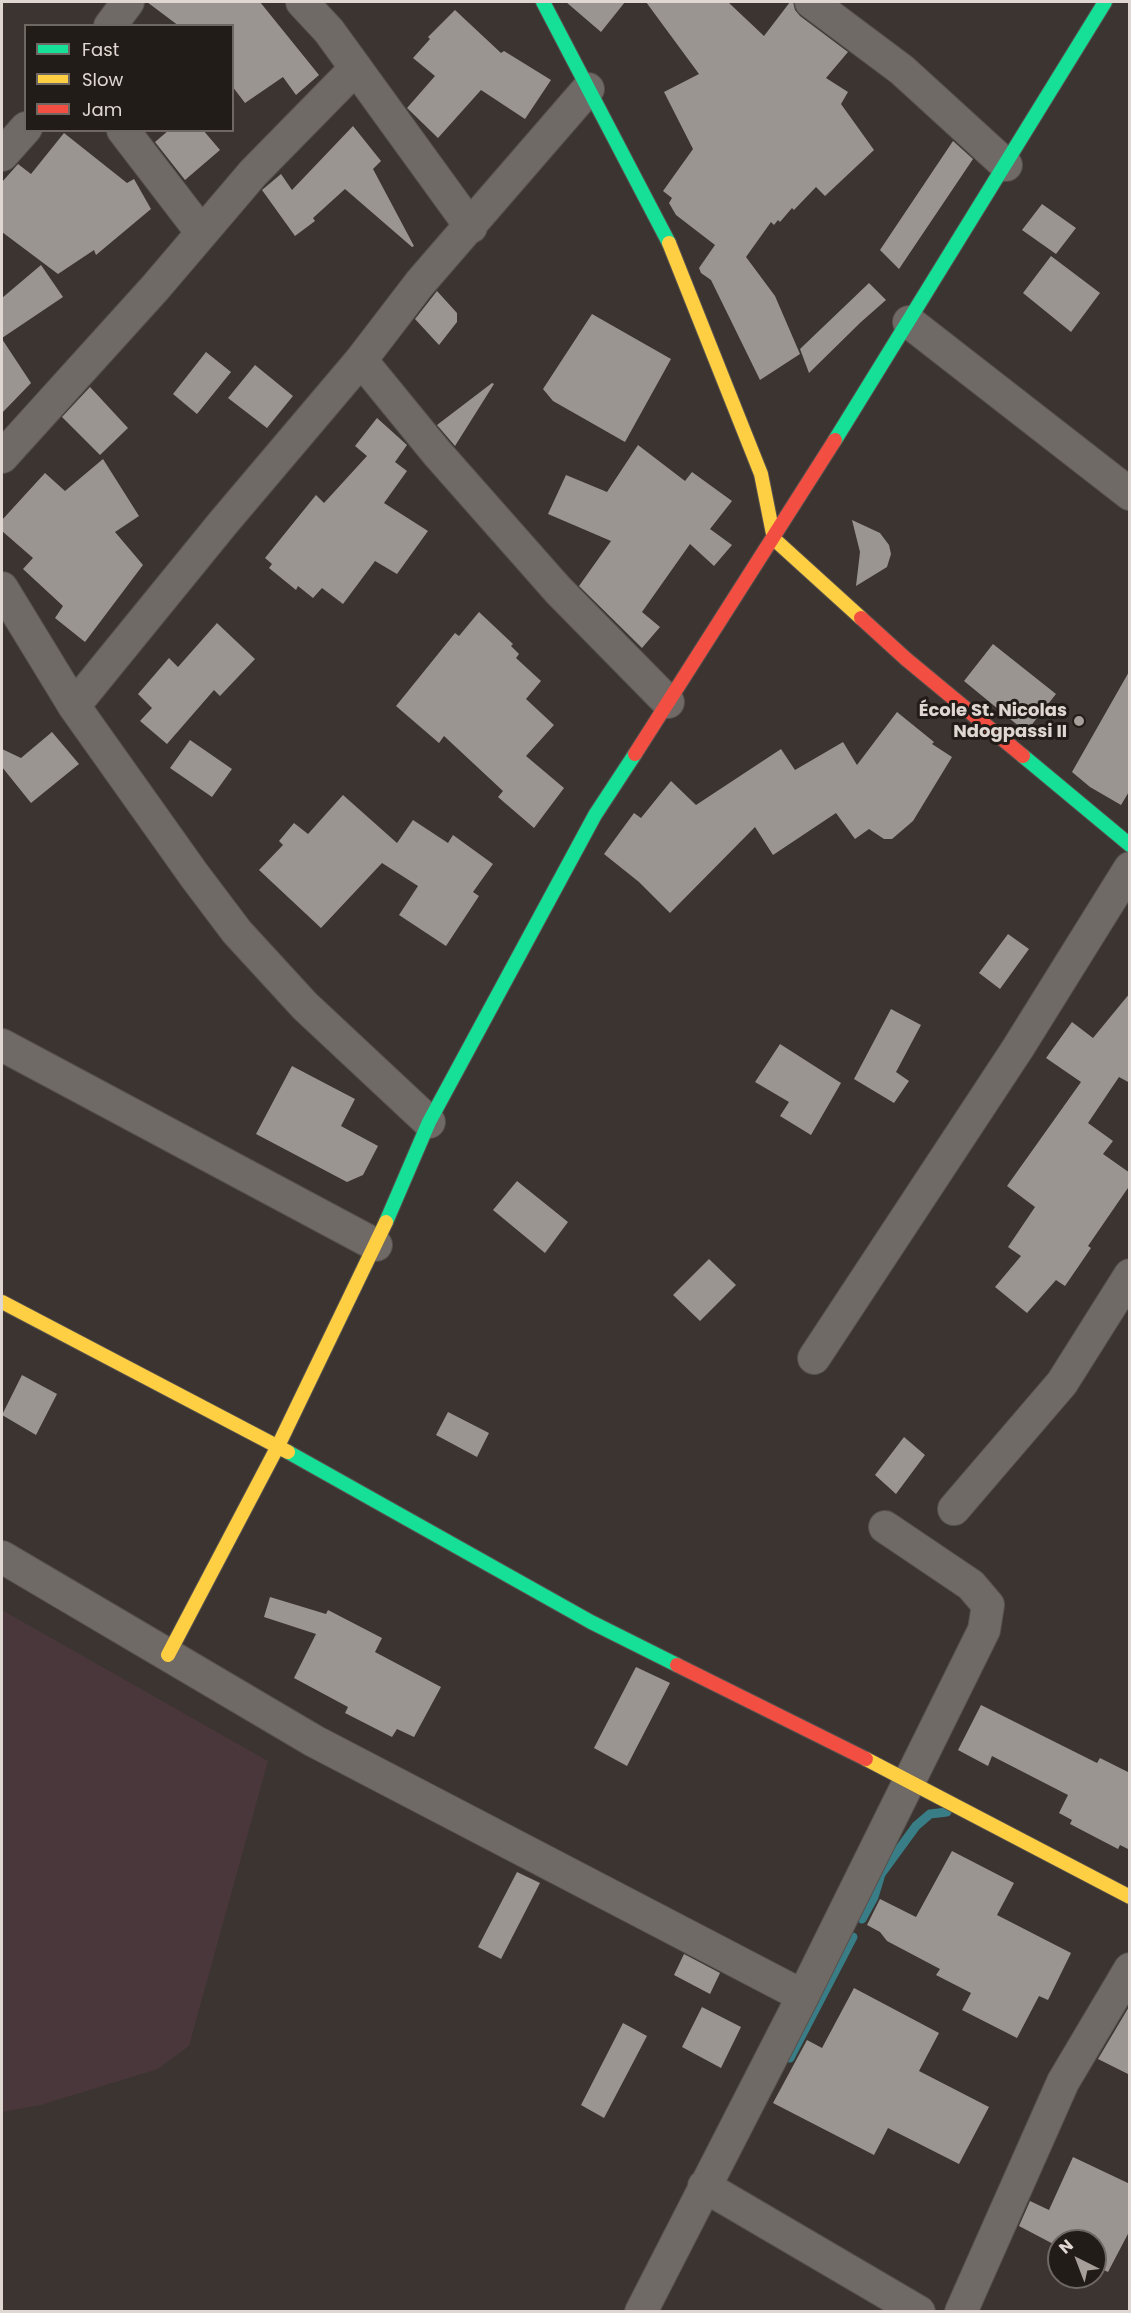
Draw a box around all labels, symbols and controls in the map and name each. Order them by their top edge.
legend [24,24,234,132]
text: Fast [82,37,119,62]
text: Slow [82,67,123,92]
text: Jam [82,97,122,122]
place label: École St. Nicolas Ndogpassi II [919,700,1067,742]
marker: École St. Nicolas Ndogpassi II [1072,714,1086,728]
north arrow [1047,2229,1107,2289]
text: N [1054,2234,1078,2259]

